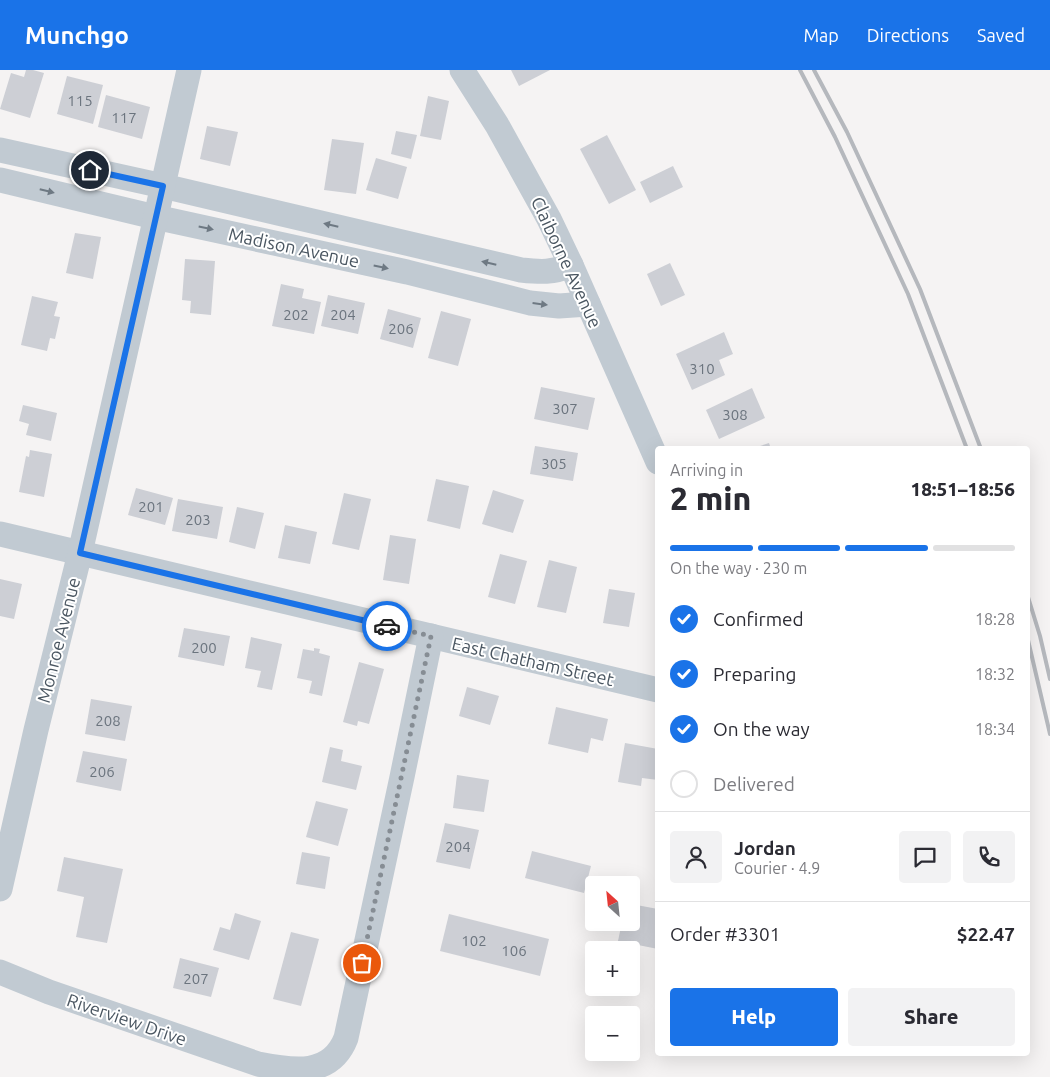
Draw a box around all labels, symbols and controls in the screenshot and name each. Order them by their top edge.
text: Munchgo [25,22,129,49]
text: Map [803,25,839,45]
text: Directions [867,25,949,45]
text: Saved [977,25,1025,45]
house number: 115 [67,92,93,109]
house number: 117 [111,109,137,126]
pin [69,149,111,191]
icon: home [76,156,104,184]
one-way arrow [40,187,55,195]
street label: Claiborne Avenue [528,193,606,331]
one-way arrow [324,221,339,229]
street label: Madison Avenue [227,223,361,271]
one-way arrow [198,224,213,232]
one-way arrow [482,259,497,267]
one-way arrow [374,263,389,271]
one-way arrow [532,300,548,308]
house number: 202 [283,306,309,323]
house number: 204 [330,306,356,323]
house number: 206 [388,320,414,337]
house number: 310 [689,360,715,377]
house number: 307 [552,400,578,417]
house number: 308 [722,406,748,423]
house number: 305 [541,455,567,472]
text: Arriving in [670,461,743,479]
text: 18:51–18:56 [910,478,1015,500]
text: 2 min [670,480,751,516]
house number: 201 [138,498,164,515]
house number: 203 [185,511,211,528]
text: On the way · 230 m [670,559,807,577]
street label: Monroe Avenue [33,575,83,705]
courier [362,601,412,651]
icon: check [670,605,698,633]
text: Confirmed [713,608,804,630]
text: 18:28 [975,610,1015,628]
icon: car [373,612,401,640]
street label: East Chatham Street [450,633,616,689]
house number: 200 [191,639,217,656]
icon: check [670,660,698,688]
text: Preparing [713,663,797,685]
text: 18:32 [975,665,1015,683]
house number: 208 [95,712,121,729]
icon: check [670,715,698,743]
text: On the way [713,718,810,740]
text: 18:34 [975,720,1015,738]
house number: 206 [89,763,115,780]
text: Delivered [713,773,795,795]
button: person [670,831,722,883]
button: chat [899,831,951,883]
button: phone [963,831,1015,883]
text: Jordan [734,837,796,859]
house number: 204 [445,838,471,855]
text: Courier · 4.9 [734,859,820,877]
north arrow [585,876,640,931]
map controls [585,876,640,1061]
text: Order #3301 [670,923,780,945]
text: $22.47 [957,923,1015,945]
house number: 102 [461,932,487,949]
button: + [585,941,640,996]
pin [341,942,383,984]
house number: 106 [501,942,527,959]
icon: bag [348,949,376,977]
house number: 207 [183,970,209,987]
button: Help [670,988,838,1046]
button: Share [848,988,1015,1046]
street label: Riverview Drive [65,989,189,1049]
button: − [585,1006,640,1061]

